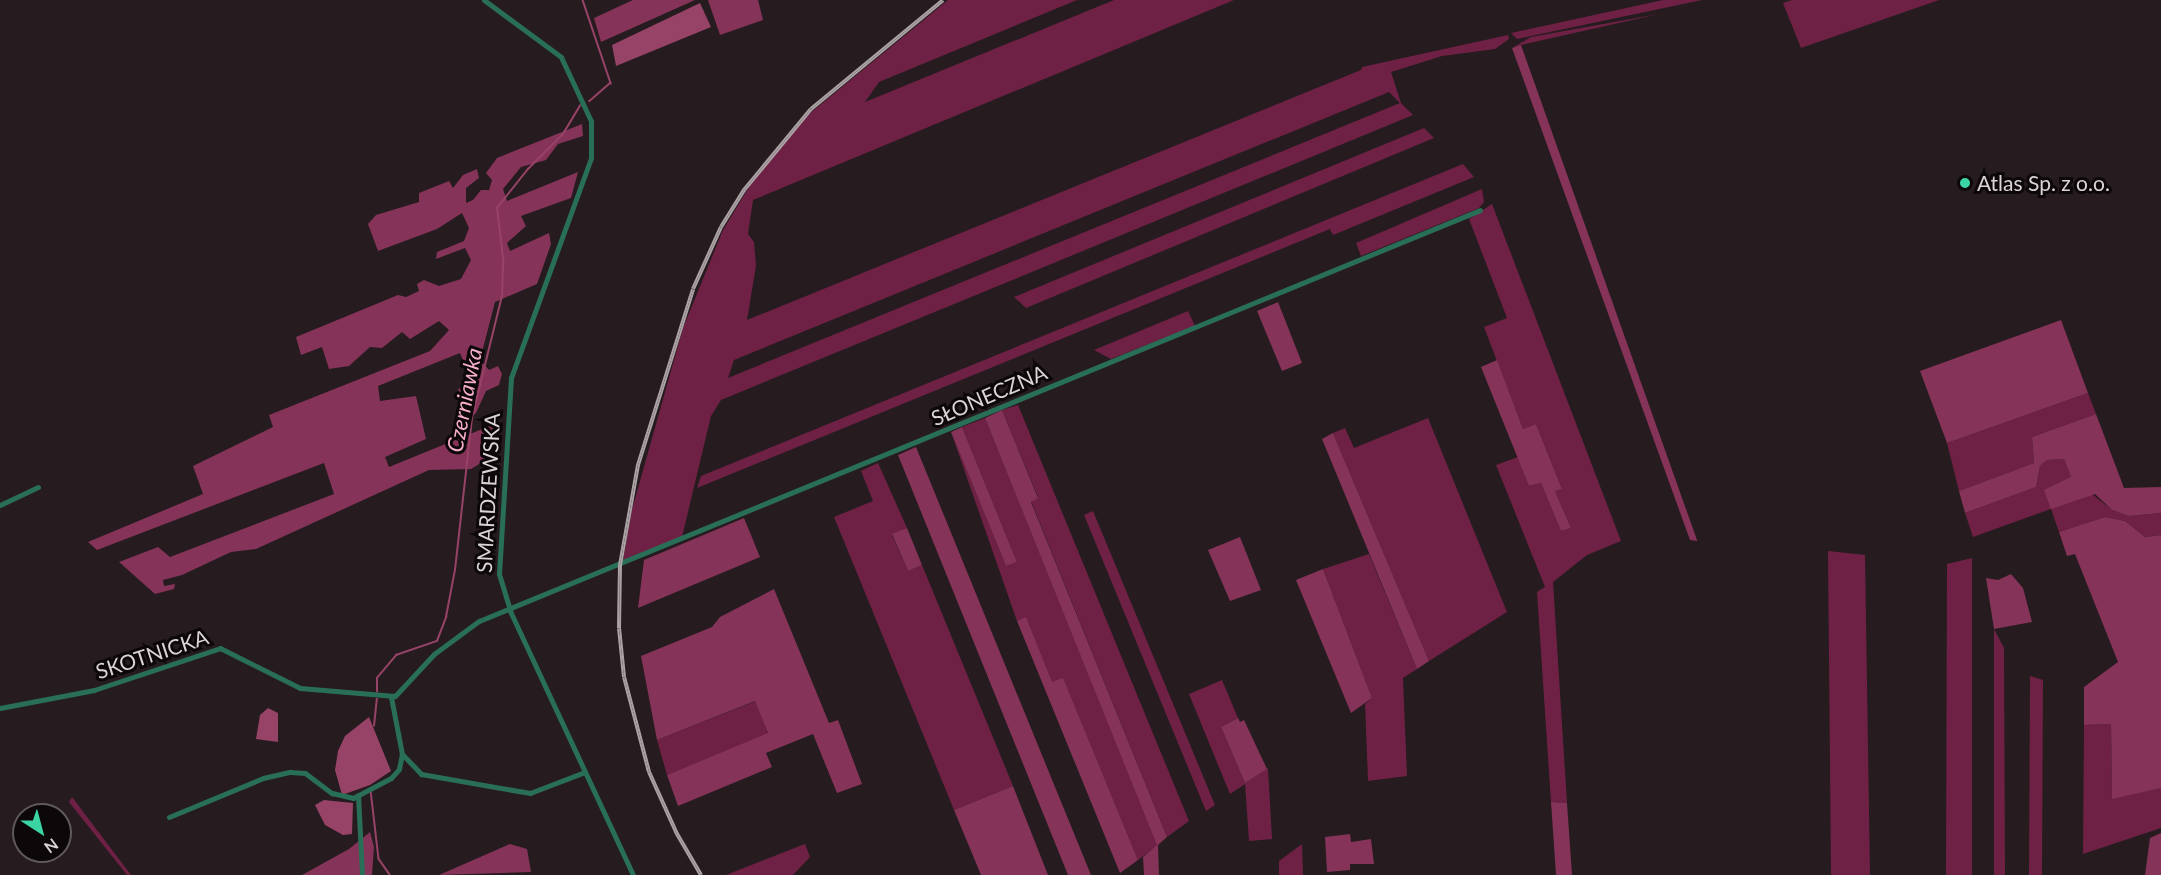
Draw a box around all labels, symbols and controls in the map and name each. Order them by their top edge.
place label: Atlas Sp. z o.o. [1977,170,2110,196]
marker: Atlas Sp. z o.o. [1958,176,1972,190]
water label: Czerniawka [441,345,487,455]
street label: SŁONECZNA [927,359,1051,431]
street label: SMARDZEWSKA [471,413,505,573]
street label: SKOTNICKA [92,624,212,684]
north arrow [12,803,72,863]
text: N [41,835,62,858]

